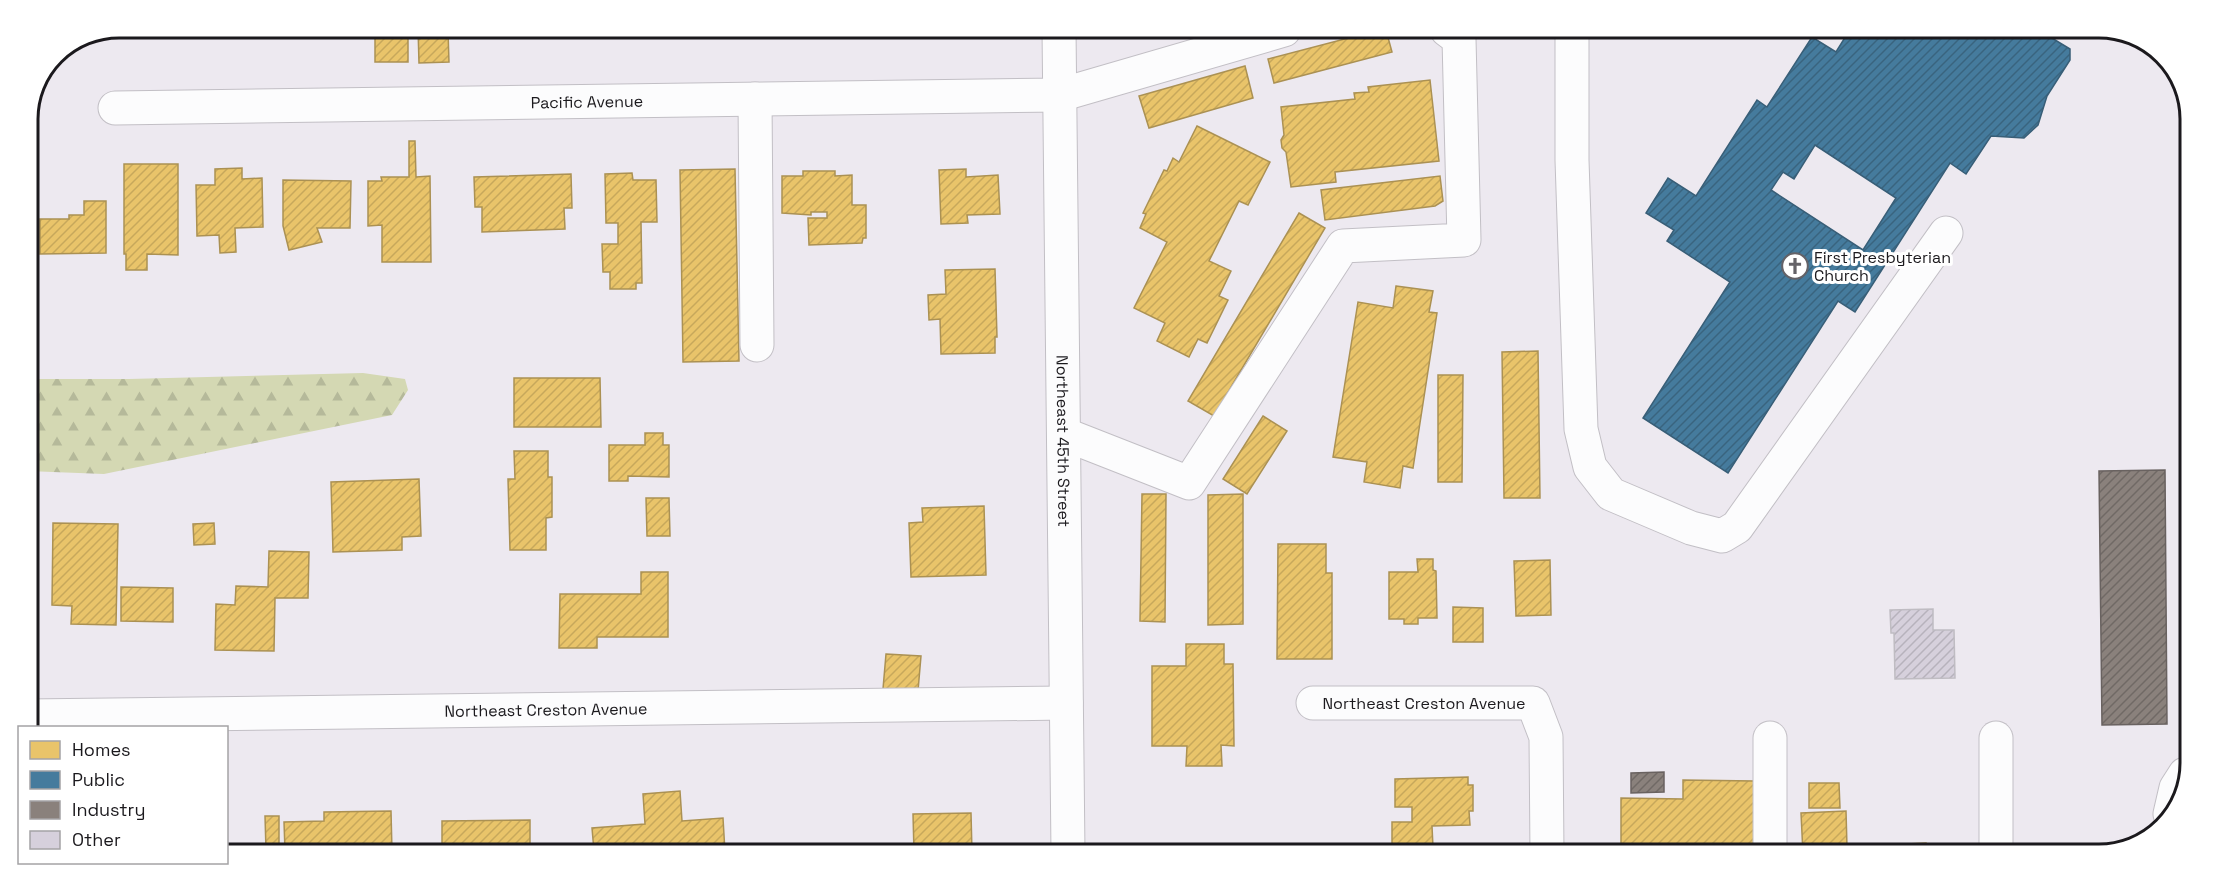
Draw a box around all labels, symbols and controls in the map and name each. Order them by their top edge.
street label: Pacific Avenue [531,90,643,113]
place label: First Presbyterian Church [1814,247,1951,286]
church icon: First Presbyterian Church [1780,251,1810,281]
street label: Northeast 45th Street [1052,355,1075,527]
street label: Northeast Creston Avenue [1322,693,1526,714]
street label: Northeast Creston Avenue [444,698,648,721]
legend [18,726,228,864]
text: Homes [72,738,131,761]
text: Public [72,768,125,791]
text: Industry [72,798,145,821]
text: Other [72,828,121,851]

